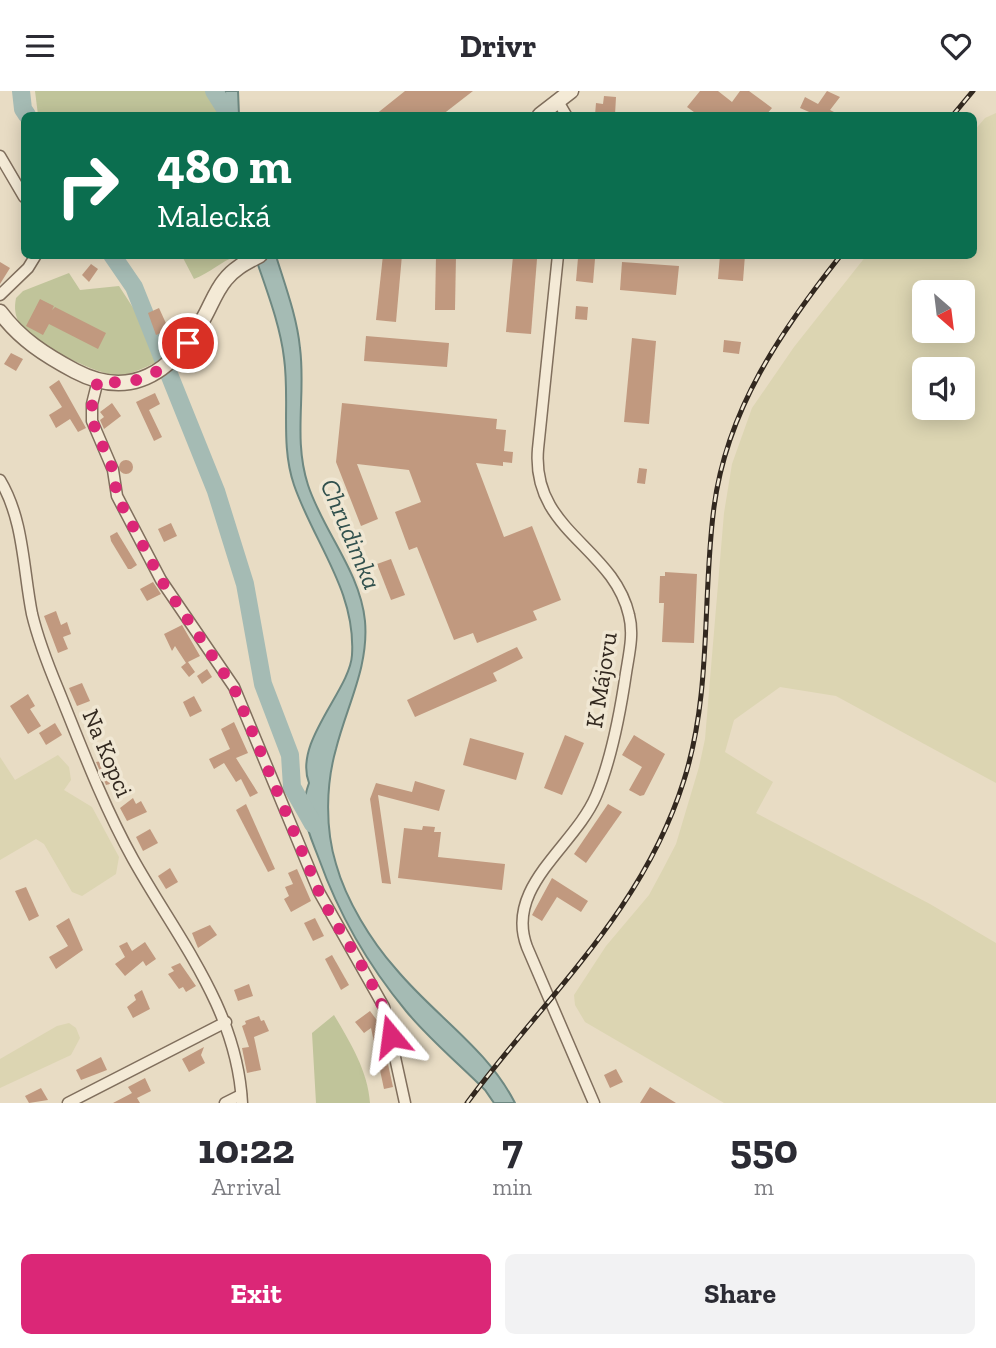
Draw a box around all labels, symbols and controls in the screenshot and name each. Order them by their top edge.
icon: menu [21,27,59,65]
text: Drivr [460,27,536,65]
icon: heart [937,27,975,65]
text: 480 m [157,137,292,196]
icon: right [42,140,133,231]
text: Malecká [157,197,271,235]
north arrow [912,280,975,343]
map controls [912,280,975,420]
pin [158,313,218,373]
icon: arrive [169,324,207,362]
button: sound [912,357,975,420]
water label: Chrudimka [313,474,389,594]
street label: K Májovu [579,629,623,730]
street label: Na Kopci [77,705,140,801]
position arrow [354,999,428,1073]
text: 10:22 [198,1123,295,1174]
text: 7 [502,1123,523,1174]
text: 550 [730,1123,798,1174]
text: Arrival [212,1173,281,1201]
text: min [493,1173,532,1201]
text: m [754,1173,774,1201]
button: Exit [21,1254,491,1334]
button: Share [505,1254,975,1334]

